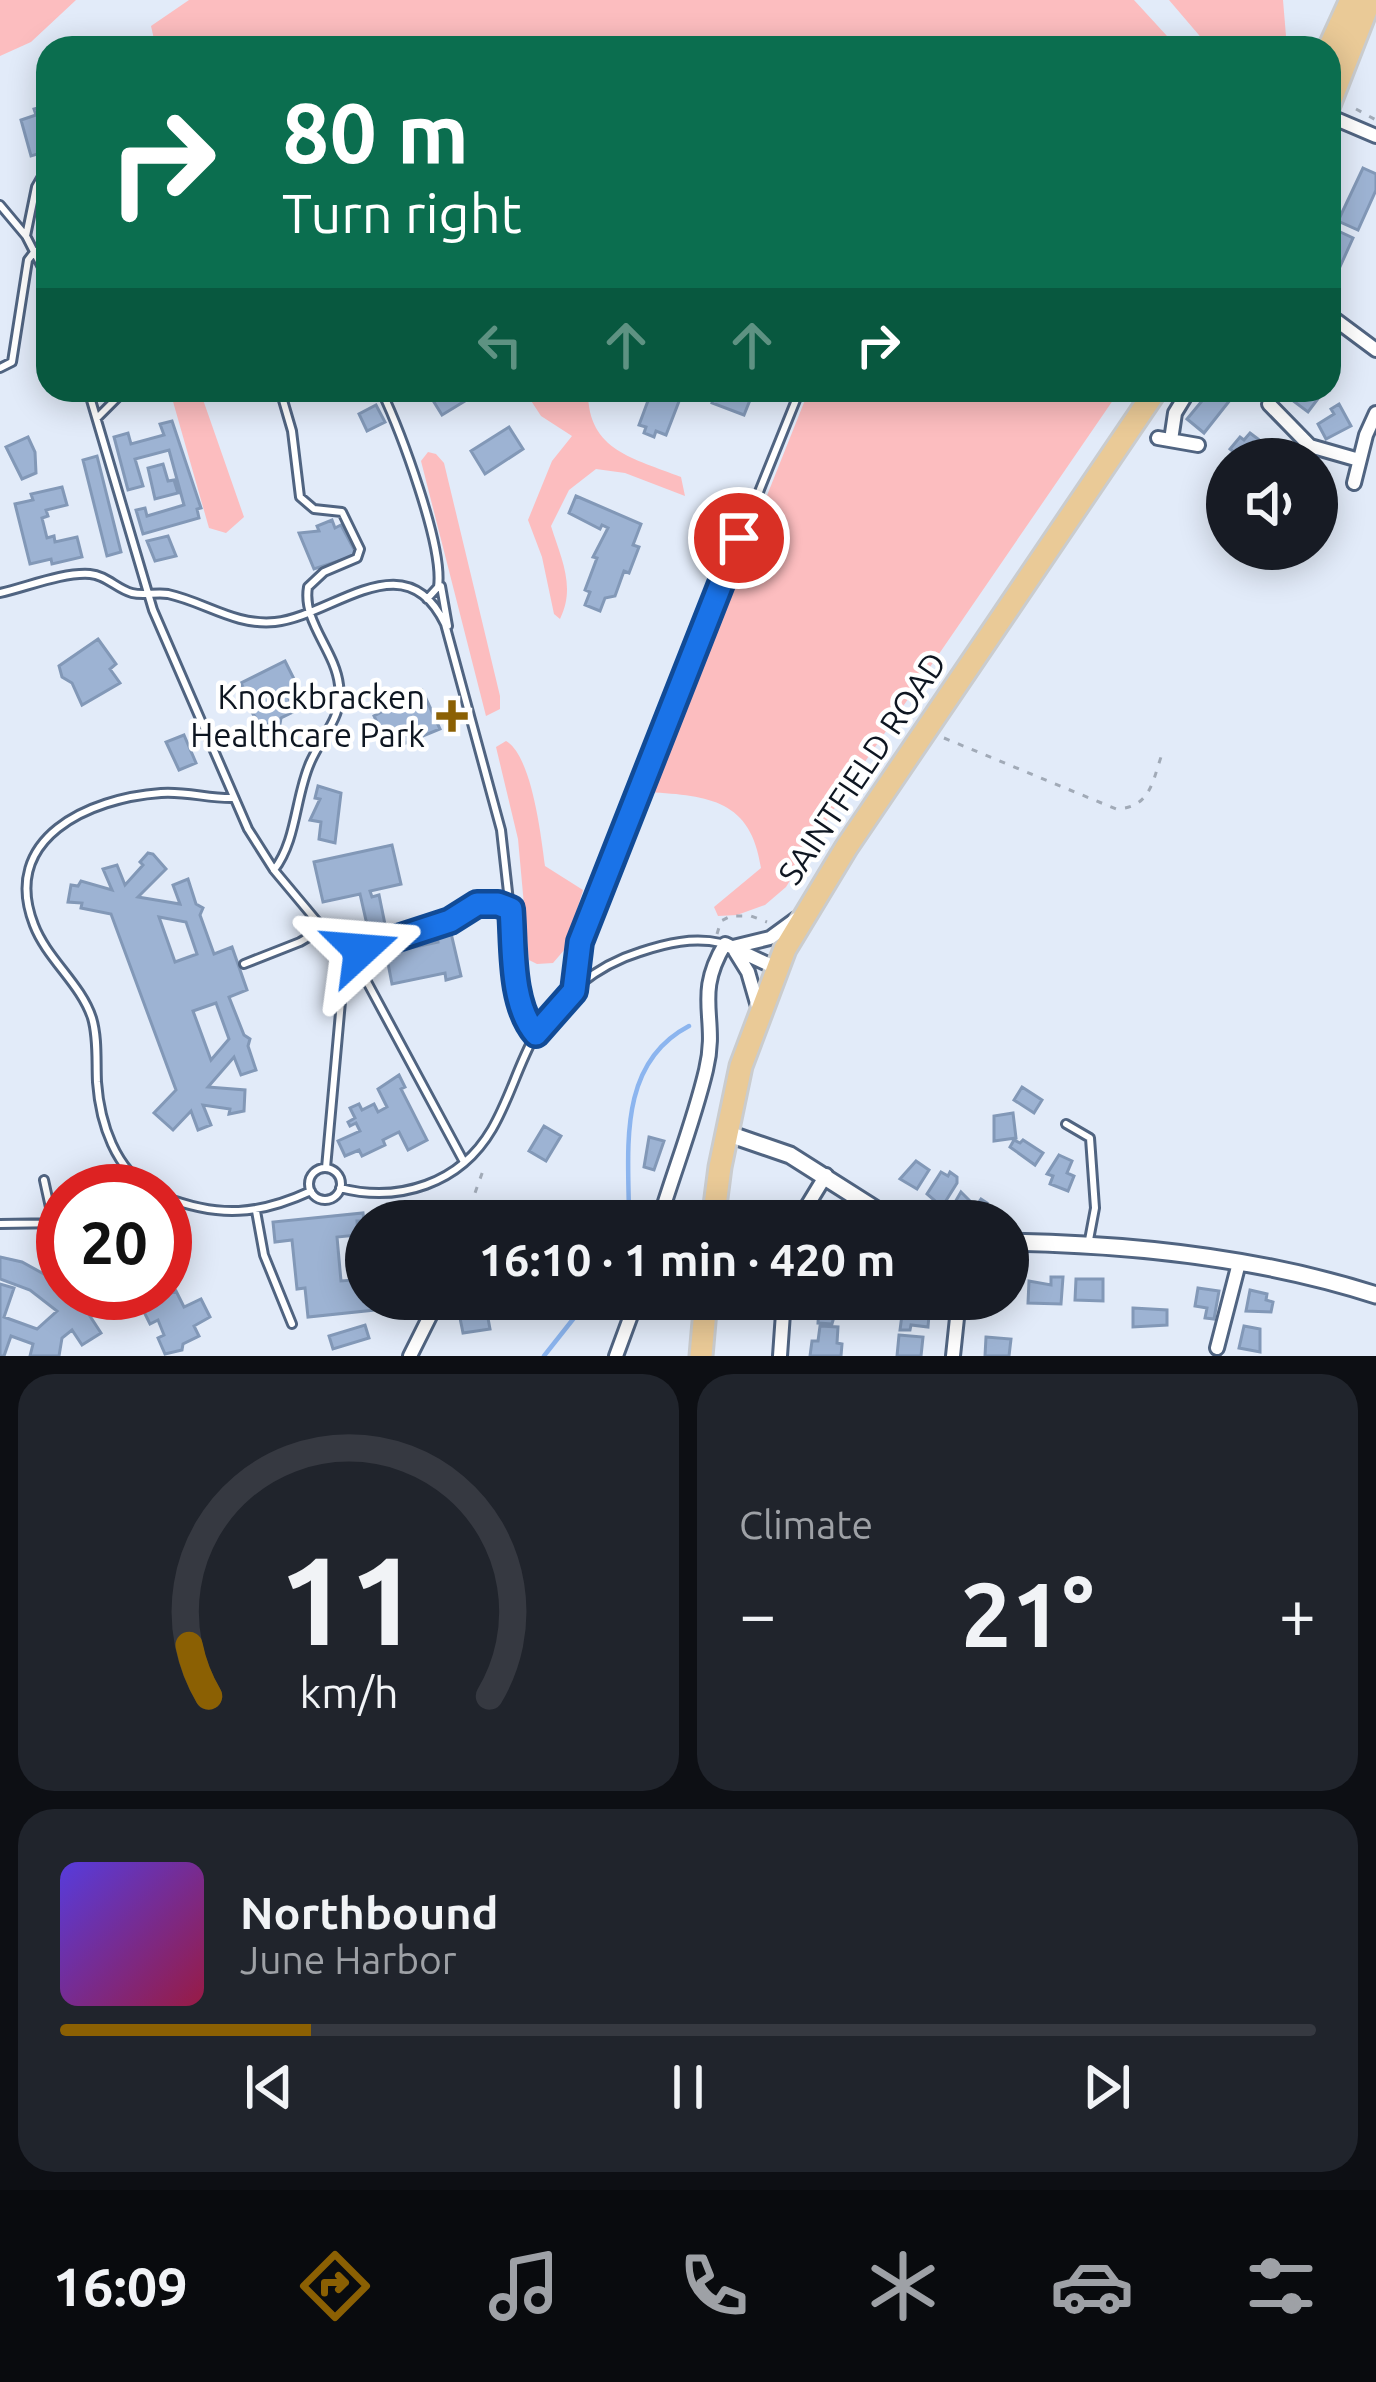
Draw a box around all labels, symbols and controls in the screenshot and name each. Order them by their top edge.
icon: right [84,84,240,240]
text: 80 m [282,85,469,179]
text: Turn right [282,183,522,243]
icon: left [467,312,533,378]
icon: ahead [593,312,659,378]
icon: ahead [719,312,785,378]
icon: right [845,312,911,378]
map controls [1206,438,1338,570]
button: sound [1206,438,1338,570]
pin [688,487,790,589]
icon: arrive [706,505,772,571]
street label: SAINTFIELD ROAD [770,645,953,891]
place label: Knockbracken Healthcare Park [190,678,425,753]
marker: Knockbracken Healthcare Park [436,700,468,732]
position arrow [298,887,424,1013]
speed limit sign: 20 [36,1164,192,1320]
text: 16:10 · 1 min · 420 m [479,1234,895,1285]
text: Climate [739,1503,873,1546]
text: 11 [278,1529,419,1669]
text: 21° [961,1563,1094,1664]
text: − [739,1576,776,1650]
text: + [1279,1576,1316,1650]
text: km/h [299,1667,398,1715]
text: Northbound [240,1887,499,1938]
text: June Harbor [240,1938,457,1981]
icon: previous [236,2054,302,2120]
icon: pause [655,2054,721,2120]
icon: next [1074,2054,1140,2120]
icon: directions [293,2244,377,2328]
icon: music [482,2244,566,2328]
icon: phone [672,2244,756,2328]
icon: climate [861,2244,945,2328]
icon: car [1050,2244,1134,2328]
icon: filters [1239,2244,1323,2328]
text: 16:09 [53,2256,188,2316]

